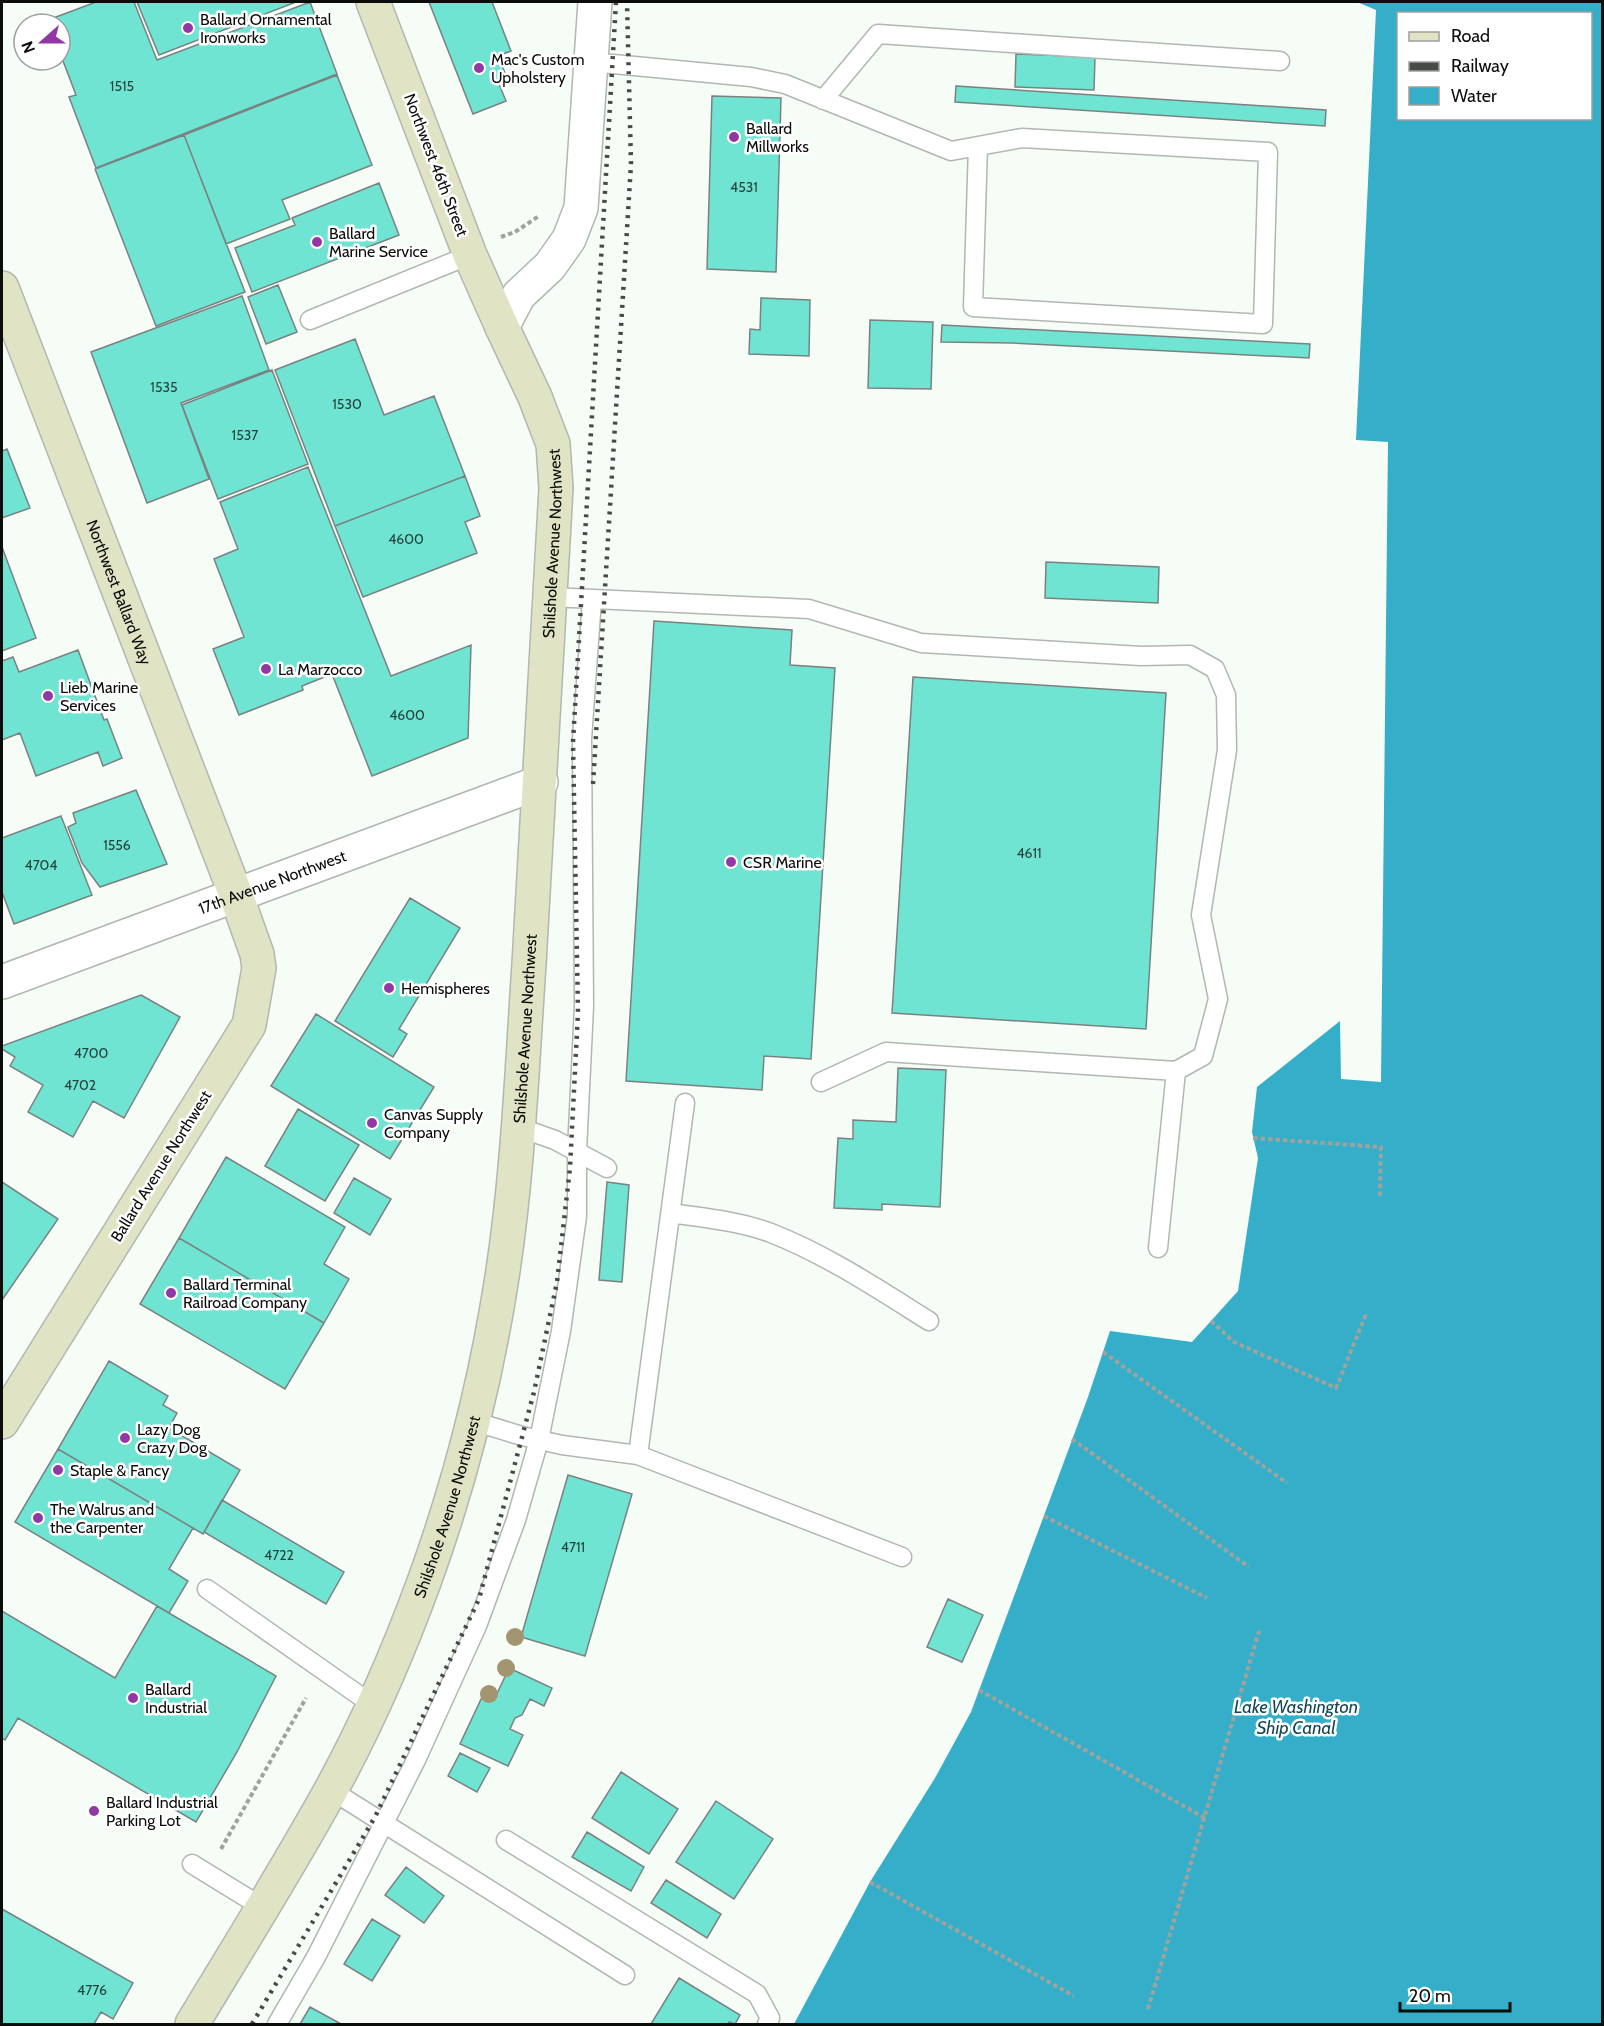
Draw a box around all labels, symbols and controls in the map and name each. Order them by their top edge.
place label: Ballard Ornamental Ironworks [200,10,332,47]
north arrow [12,12,72,72]
legend [1397,12,1592,120]
marker: Ballard Ornamental Ironworks [181,21,195,35]
text: Road [1451,25,1490,47]
text: N [18,39,39,56]
place label: Mac's Custom Upholstery [491,50,584,87]
text: Railway [1451,55,1509,77]
marker: Mac's Custom Upholstery [472,61,486,75]
house number: 1515 [110,77,134,95]
text: Water [1451,85,1497,107]
street label: Northwest 46th Street [400,91,472,240]
place label: Ballard Millworks [746,119,809,156]
marker: Ballard Millworks [727,130,741,144]
house number: 4531 [730,178,758,196]
place label: Ballard Marine Service [329,224,428,261]
marker: Ballard Marine Service [310,235,324,249]
house number: 1535 [150,378,178,396]
house number: 1530 [332,395,362,413]
house number: 1537 [232,426,258,444]
street label: Shilshole Avenue Northwest [539,448,566,639]
street label: Northwest Ballard Way [83,517,156,667]
house number: 4600 [388,530,424,548]
place label: La Marzocco [278,660,362,679]
marker: La Marzocco [259,662,273,676]
place label: Lieb Marine Services [60,678,138,715]
marker: Lieb Marine Services [41,689,55,703]
house number: 4600 [389,706,425,724]
house number: 1556 [103,836,131,854]
house number: 4611 [1016,844,1042,862]
street label: 17th Avenue Northwest [196,846,349,918]
place label: CSR Marine [743,853,822,872]
marker: CSR Marine [724,855,738,869]
house number: 4704 [25,856,57,874]
street label: Shilshole Avenue Northwest [509,933,540,1124]
place label: Hemispheres [401,979,490,998]
marker: Hemispheres [382,981,396,995]
house number: 4700 [74,1044,108,1062]
house number: 4702 [64,1076,96,1094]
street label: Ballard Avenue Northwest [107,1086,216,1245]
place label: Canvas Supply Company [384,1105,483,1142]
marker: Canvas Supply Company [365,1116,379,1130]
place label: Ballard Terminal Railroad Company [183,1275,307,1312]
marker: Ballard Terminal Railroad Company [164,1286,178,1300]
street label: Shilshole Avenue Northwest [409,1413,484,1600]
place label: Lazy Dog Crazy Dog [137,1420,208,1457]
marker: Lazy Dog Crazy Dog [118,1431,132,1445]
place label: Staple & Fancy [70,1461,169,1480]
marker: Staple & Fancy [51,1463,65,1477]
place label: The Walrus and the Carpenter [50,1500,154,1537]
marker: The Walrus and the Carpenter [31,1511,45,1525]
house number: 4711 [561,1538,585,1556]
house number: 4722 [264,1546,294,1564]
place label: Ballard Industrial [145,1680,207,1717]
marker: Ballard Industrial [126,1691,140,1705]
water label: Lake Washington Ship Canal [1234,1696,1358,1739]
place label: Ballard Industrial Parking Lot [106,1793,218,1830]
marker: Ballard Industrial Parking Lot [87,1804,101,1818]
scale bar [1400,1975,1510,2013]
house number: 4776 [77,1981,107,1999]
text: 20 m [1409,1985,1451,2007]

